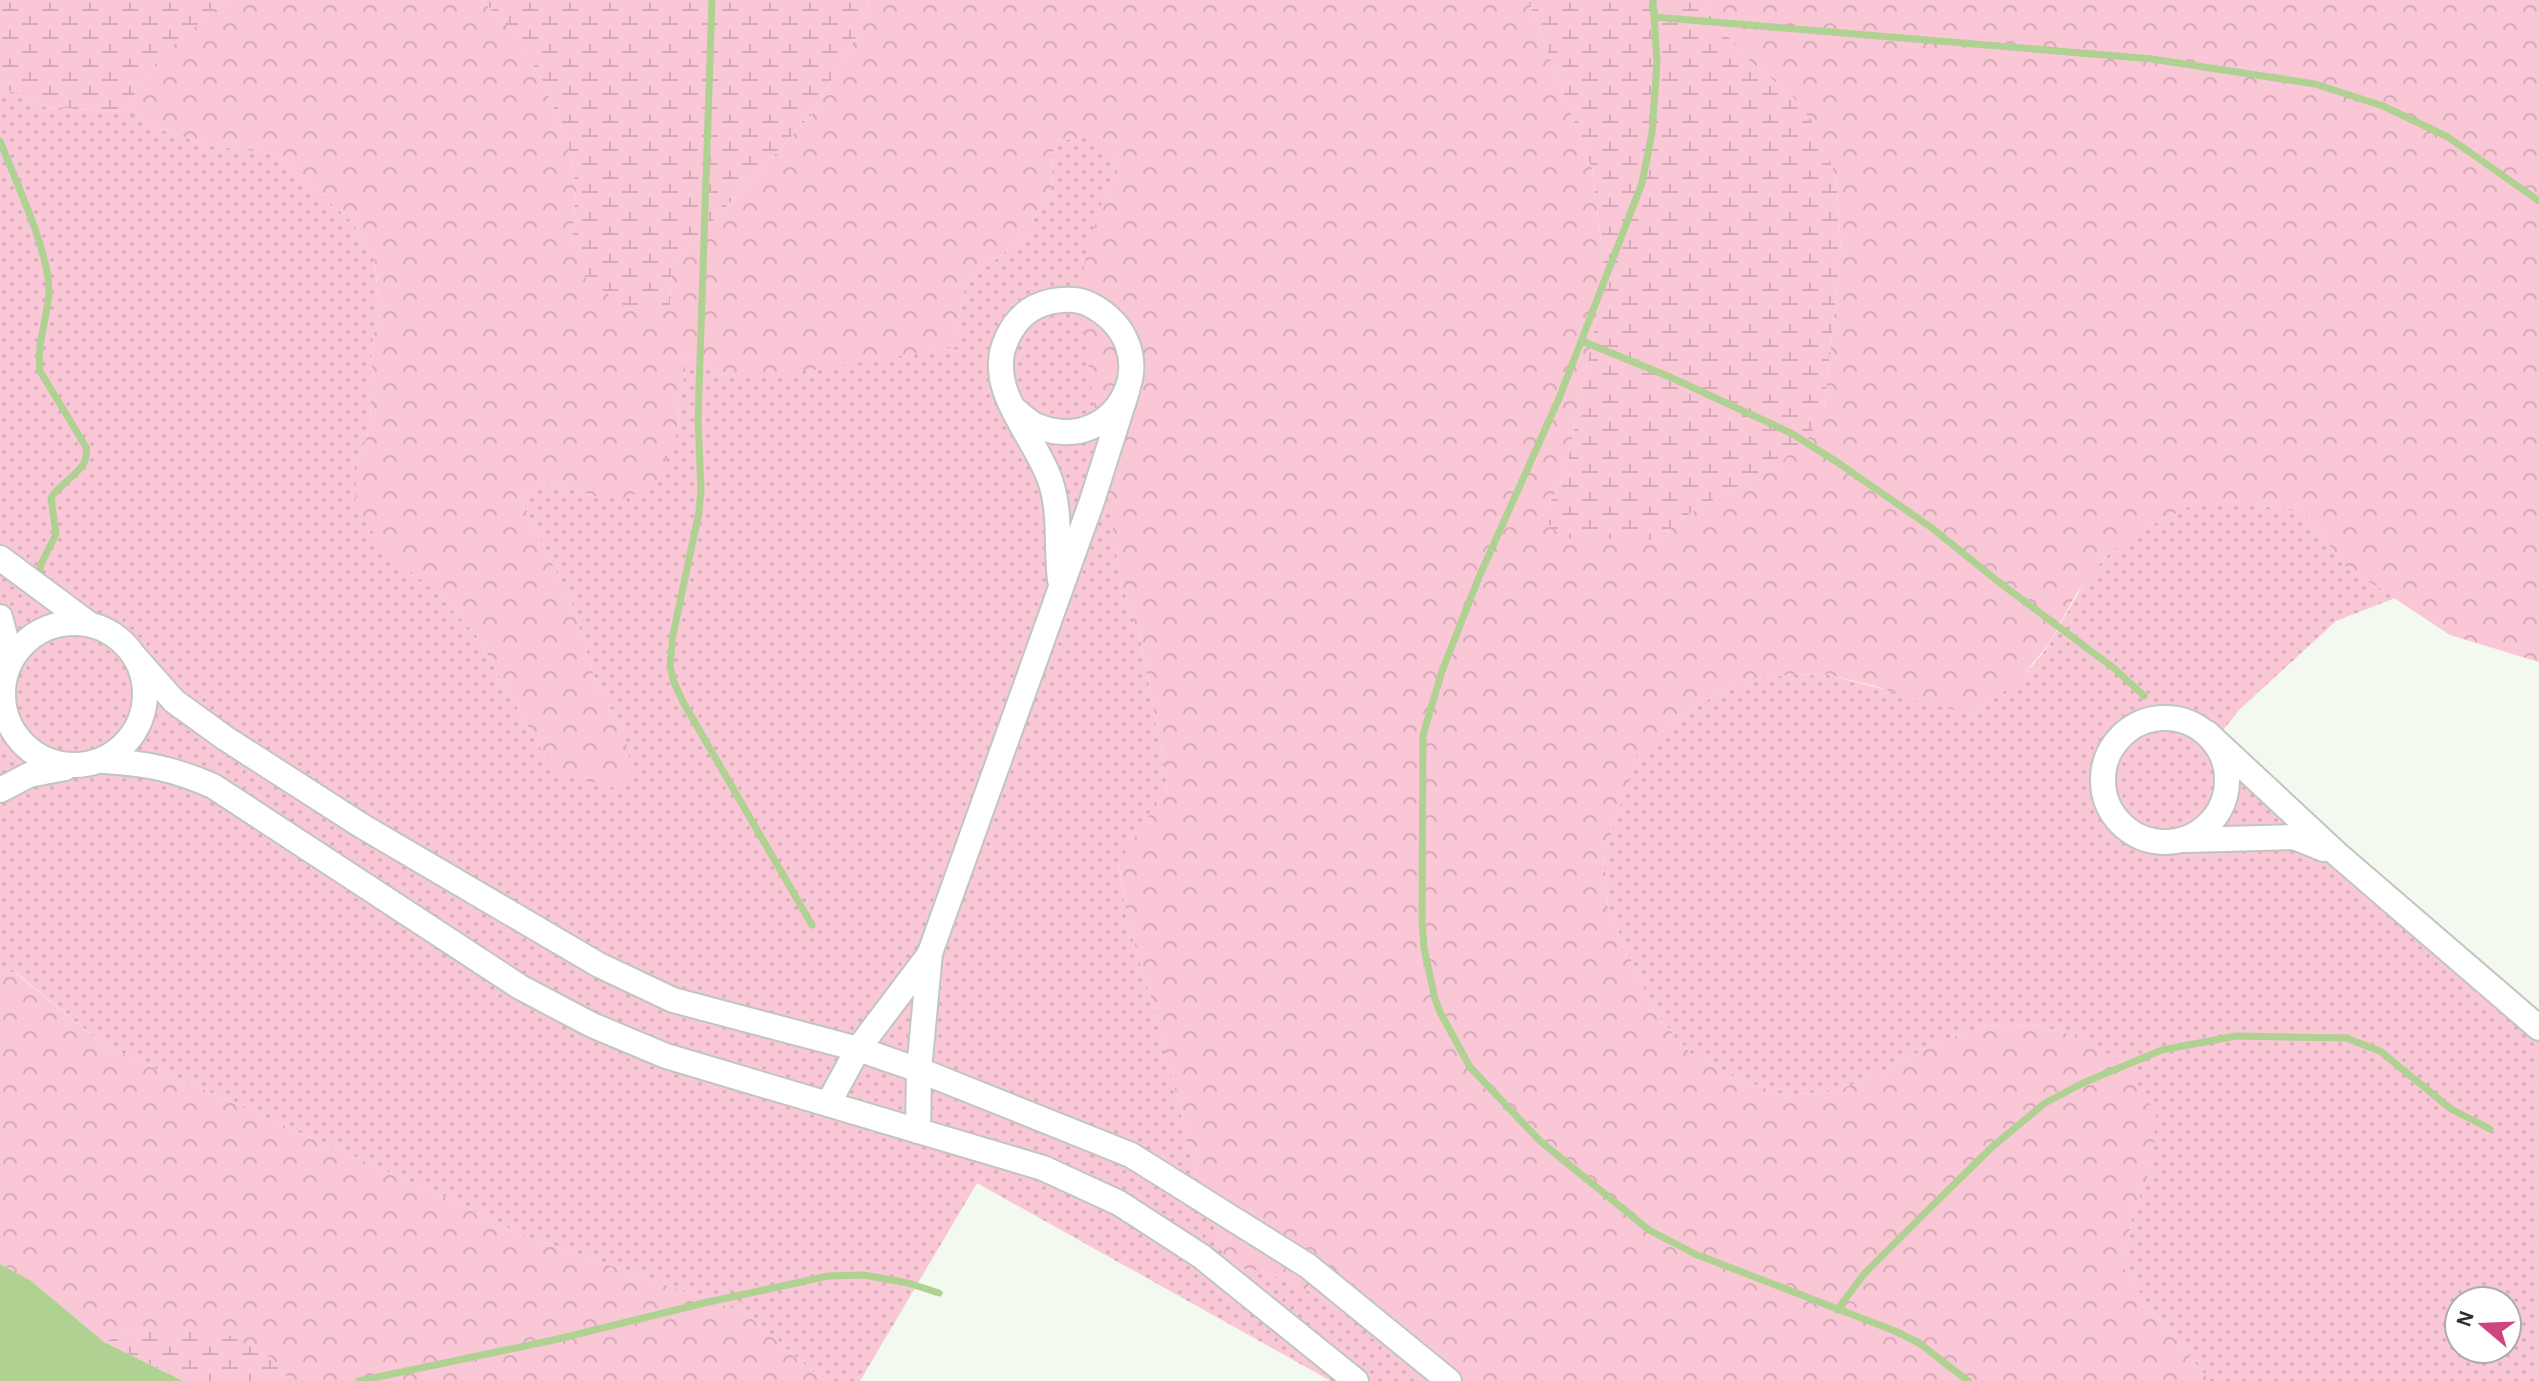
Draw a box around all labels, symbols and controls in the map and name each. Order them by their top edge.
north arrow [2443,1285,2523,1365]
text: N [2452,1308,2478,1330]

